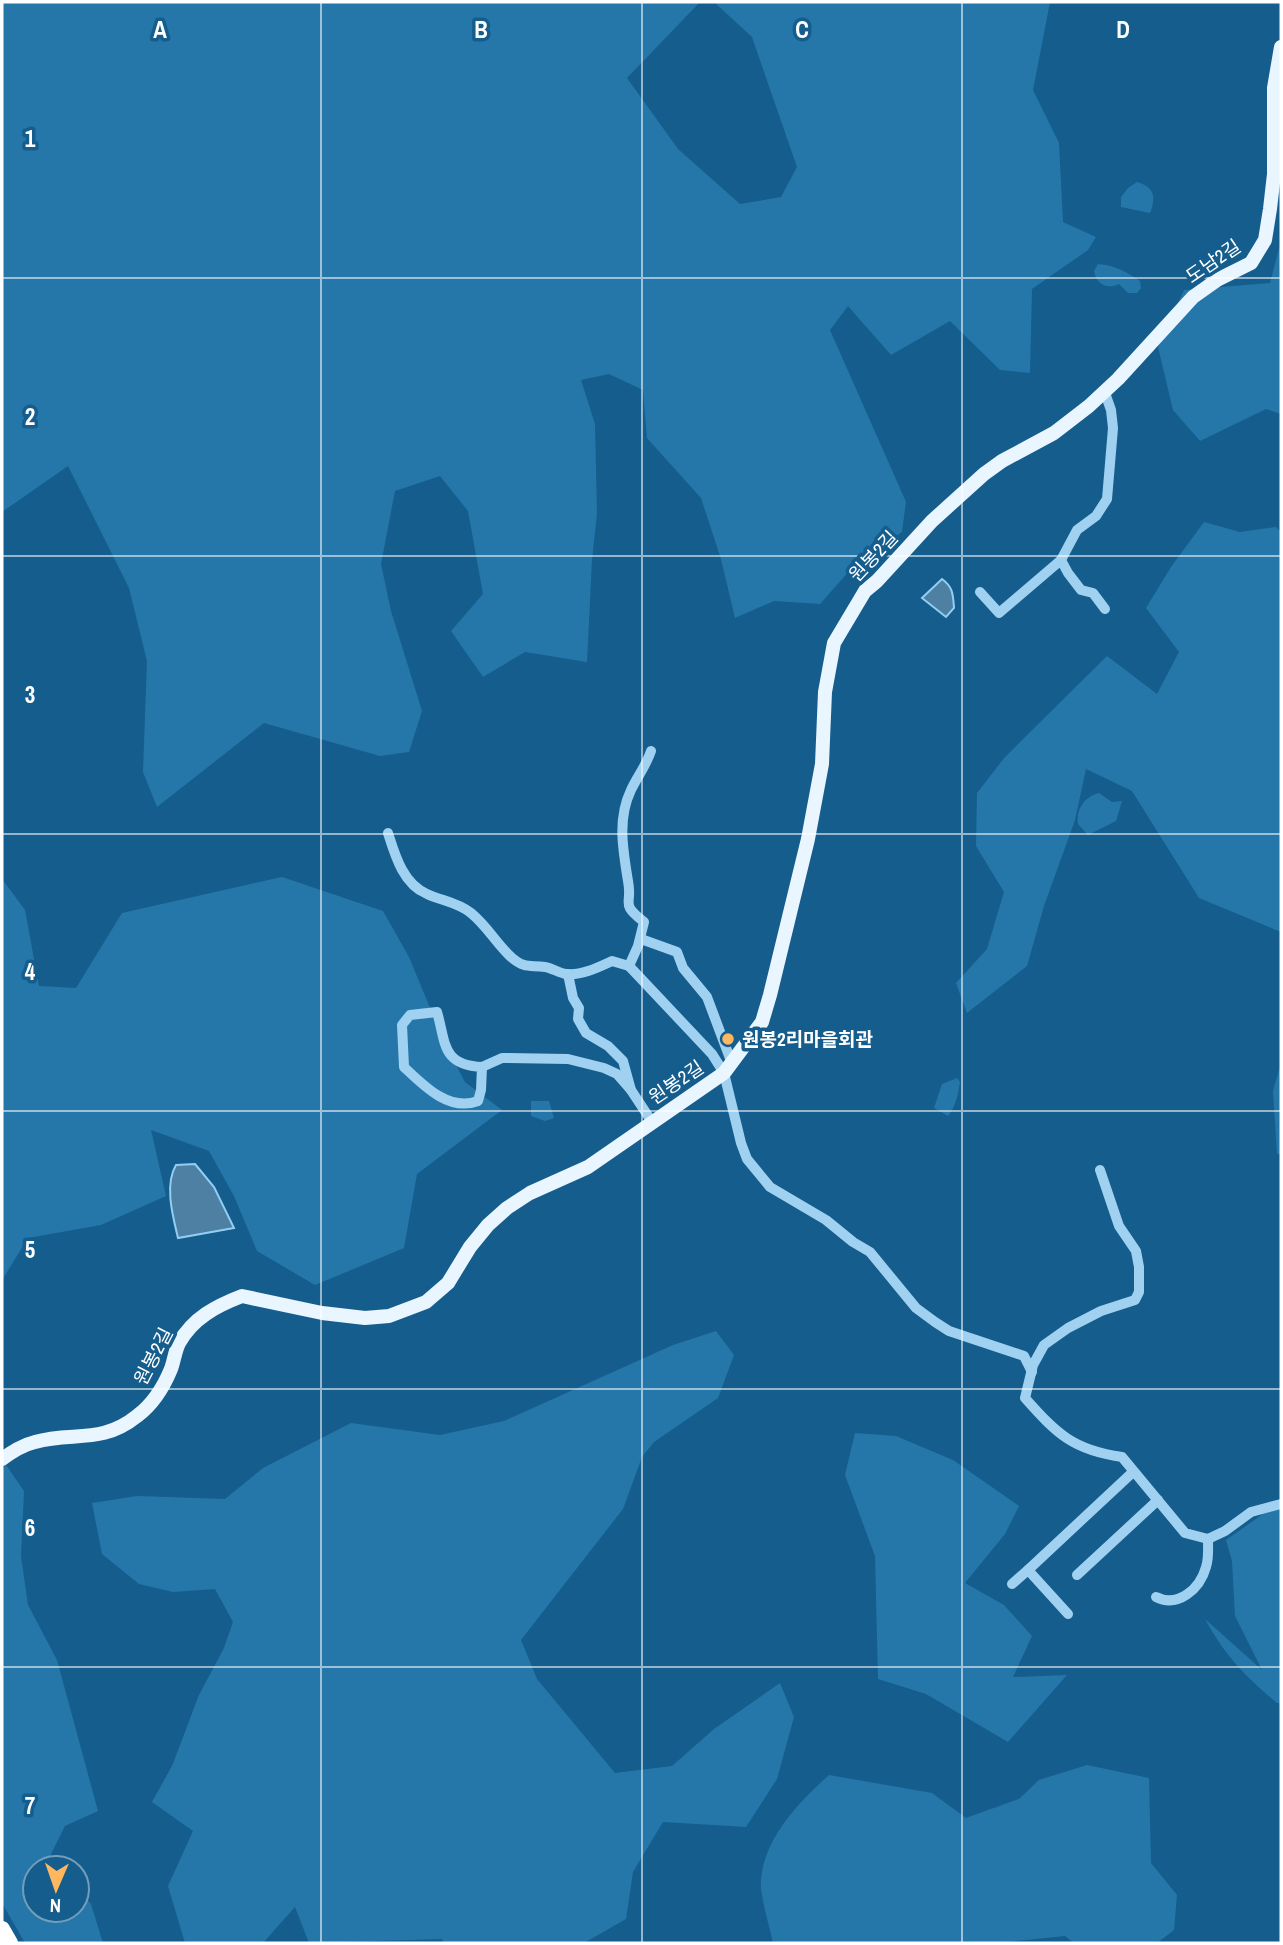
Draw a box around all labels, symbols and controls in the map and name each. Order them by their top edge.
text: A [153,14,167,45]
text: B [474,14,488,45]
text: C [795,14,809,45]
text: D [1116,14,1130,45]
text: 1 [25,123,36,154]
street label: 도남2길 [1180,233,1246,289]
text: 2 [25,401,35,432]
street label: 원봉2길 [843,525,903,587]
text: 3 [25,679,35,710]
text: 4 [25,956,36,987]
place label: 원봉2리마을회관 [742,1026,874,1052]
marker: 원봉2리마을회관 [720,1031,736,1047]
street label: 원봉2길 [643,1054,709,1110]
text: 5 [25,1234,35,1265]
street label: 원봉2길 [128,1323,178,1389]
text: 6 [25,1512,35,1543]
text: 7 [25,1790,35,1821]
north arrow [21,1854,91,1924]
text: N [49,1893,61,1919]

